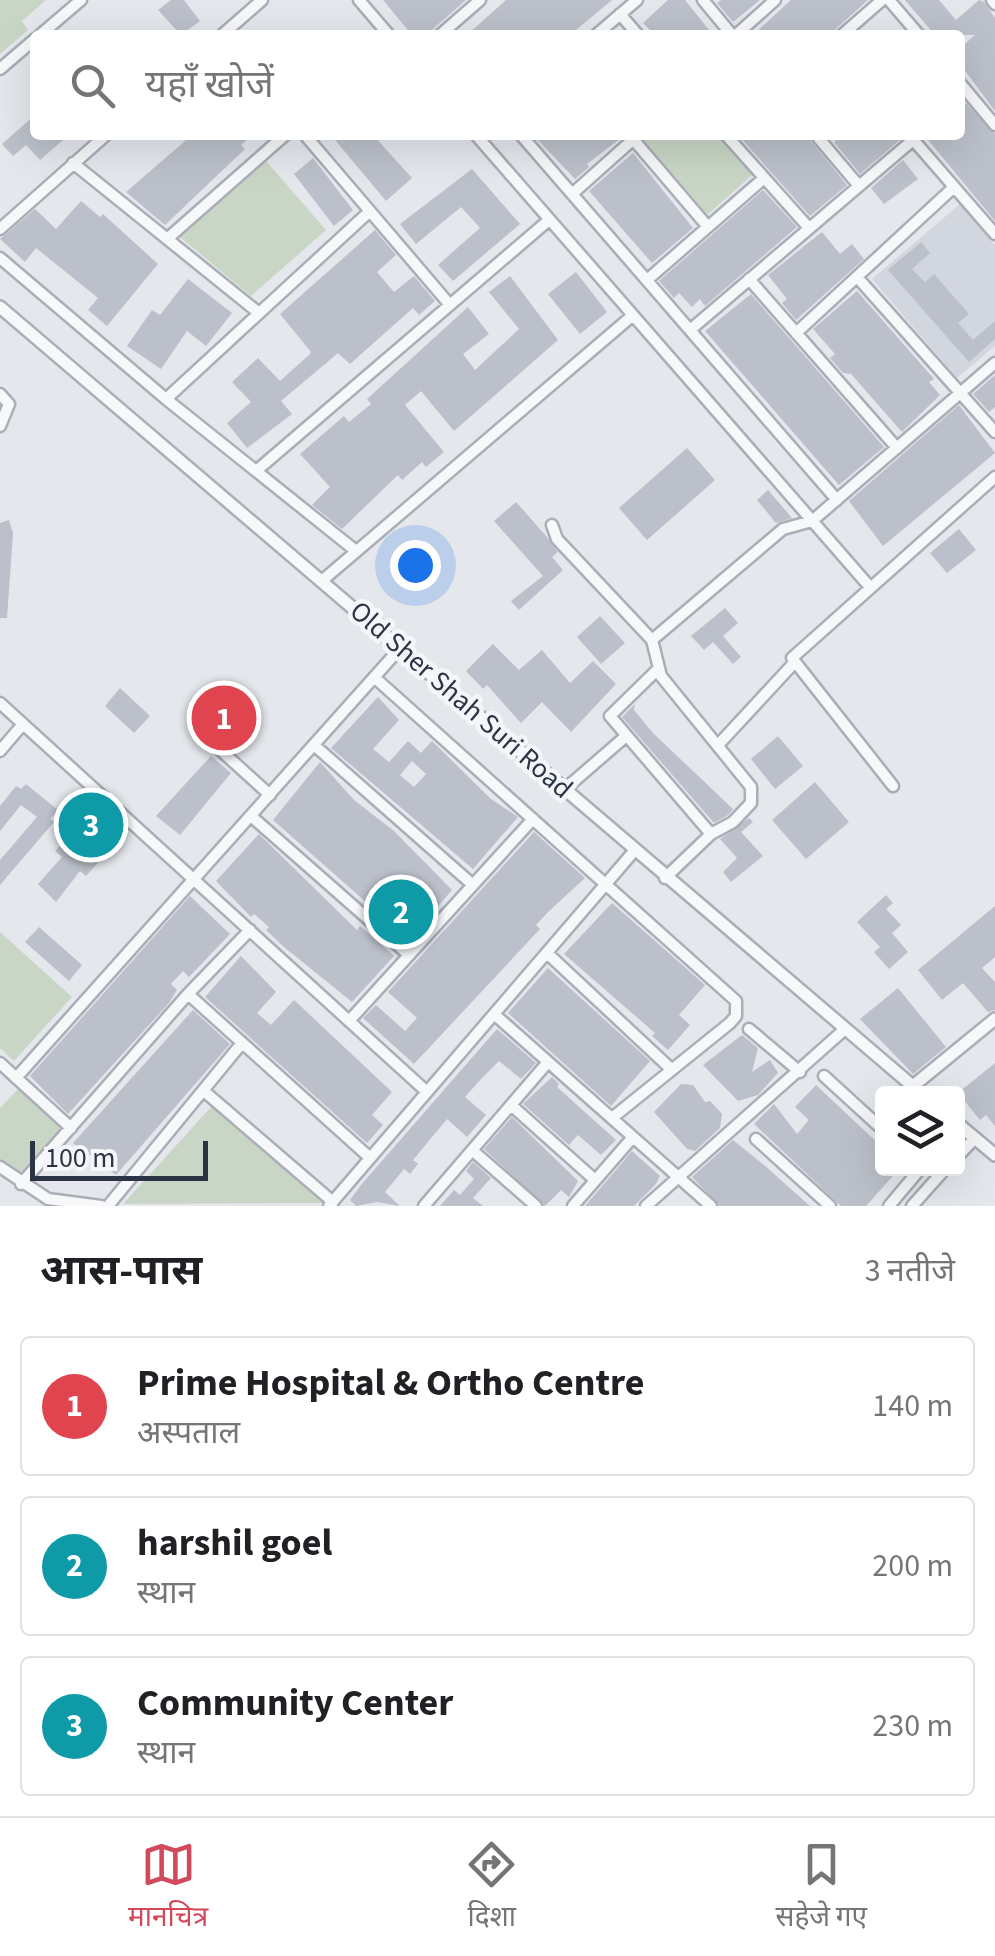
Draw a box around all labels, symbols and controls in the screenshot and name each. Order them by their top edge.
search box [30,30,965,140]
icon: search [65,58,120,113]
text: यहाँ खोजें [145,58,274,112]
your location [390,540,441,591]
street label: Old Sher Shah Suri Road [341,592,582,808]
pin: 1 [192,680,256,756]
pin: 3 [58,788,124,862]
pin: 2 [368,874,434,950]
map controls [875,1086,965,1176]
button: layers [875,1086,965,1176]
scale bar [30,1136,208,1180]
text: 100 m [45,1138,116,1178]
text: आस-पास [40,1241,202,1301]
text: 3 नतीजे [865,1248,955,1294]
text: Prime Hospital & Ortho Centre [137,1356,645,1410]
text: 1 [66,1383,83,1429]
text: 140 m [872,1383,953,1429]
text: अस्पताल [137,1410,240,1456]
text: harshil goel [137,1516,332,1570]
text: 2 [66,1543,83,1589]
text: 200 m [872,1543,953,1589]
text: स्थान [137,1570,195,1616]
text: Community Center [137,1676,453,1730]
text: 3 [66,1703,83,1749]
text: 230 m [872,1703,953,1749]
text: स्थान [137,1730,195,1776]
tab: मानचित्र [128,1837,208,1937]
tab: दिशा [464,1837,519,1937]
tab: सहेजे गए [775,1837,867,1937]

